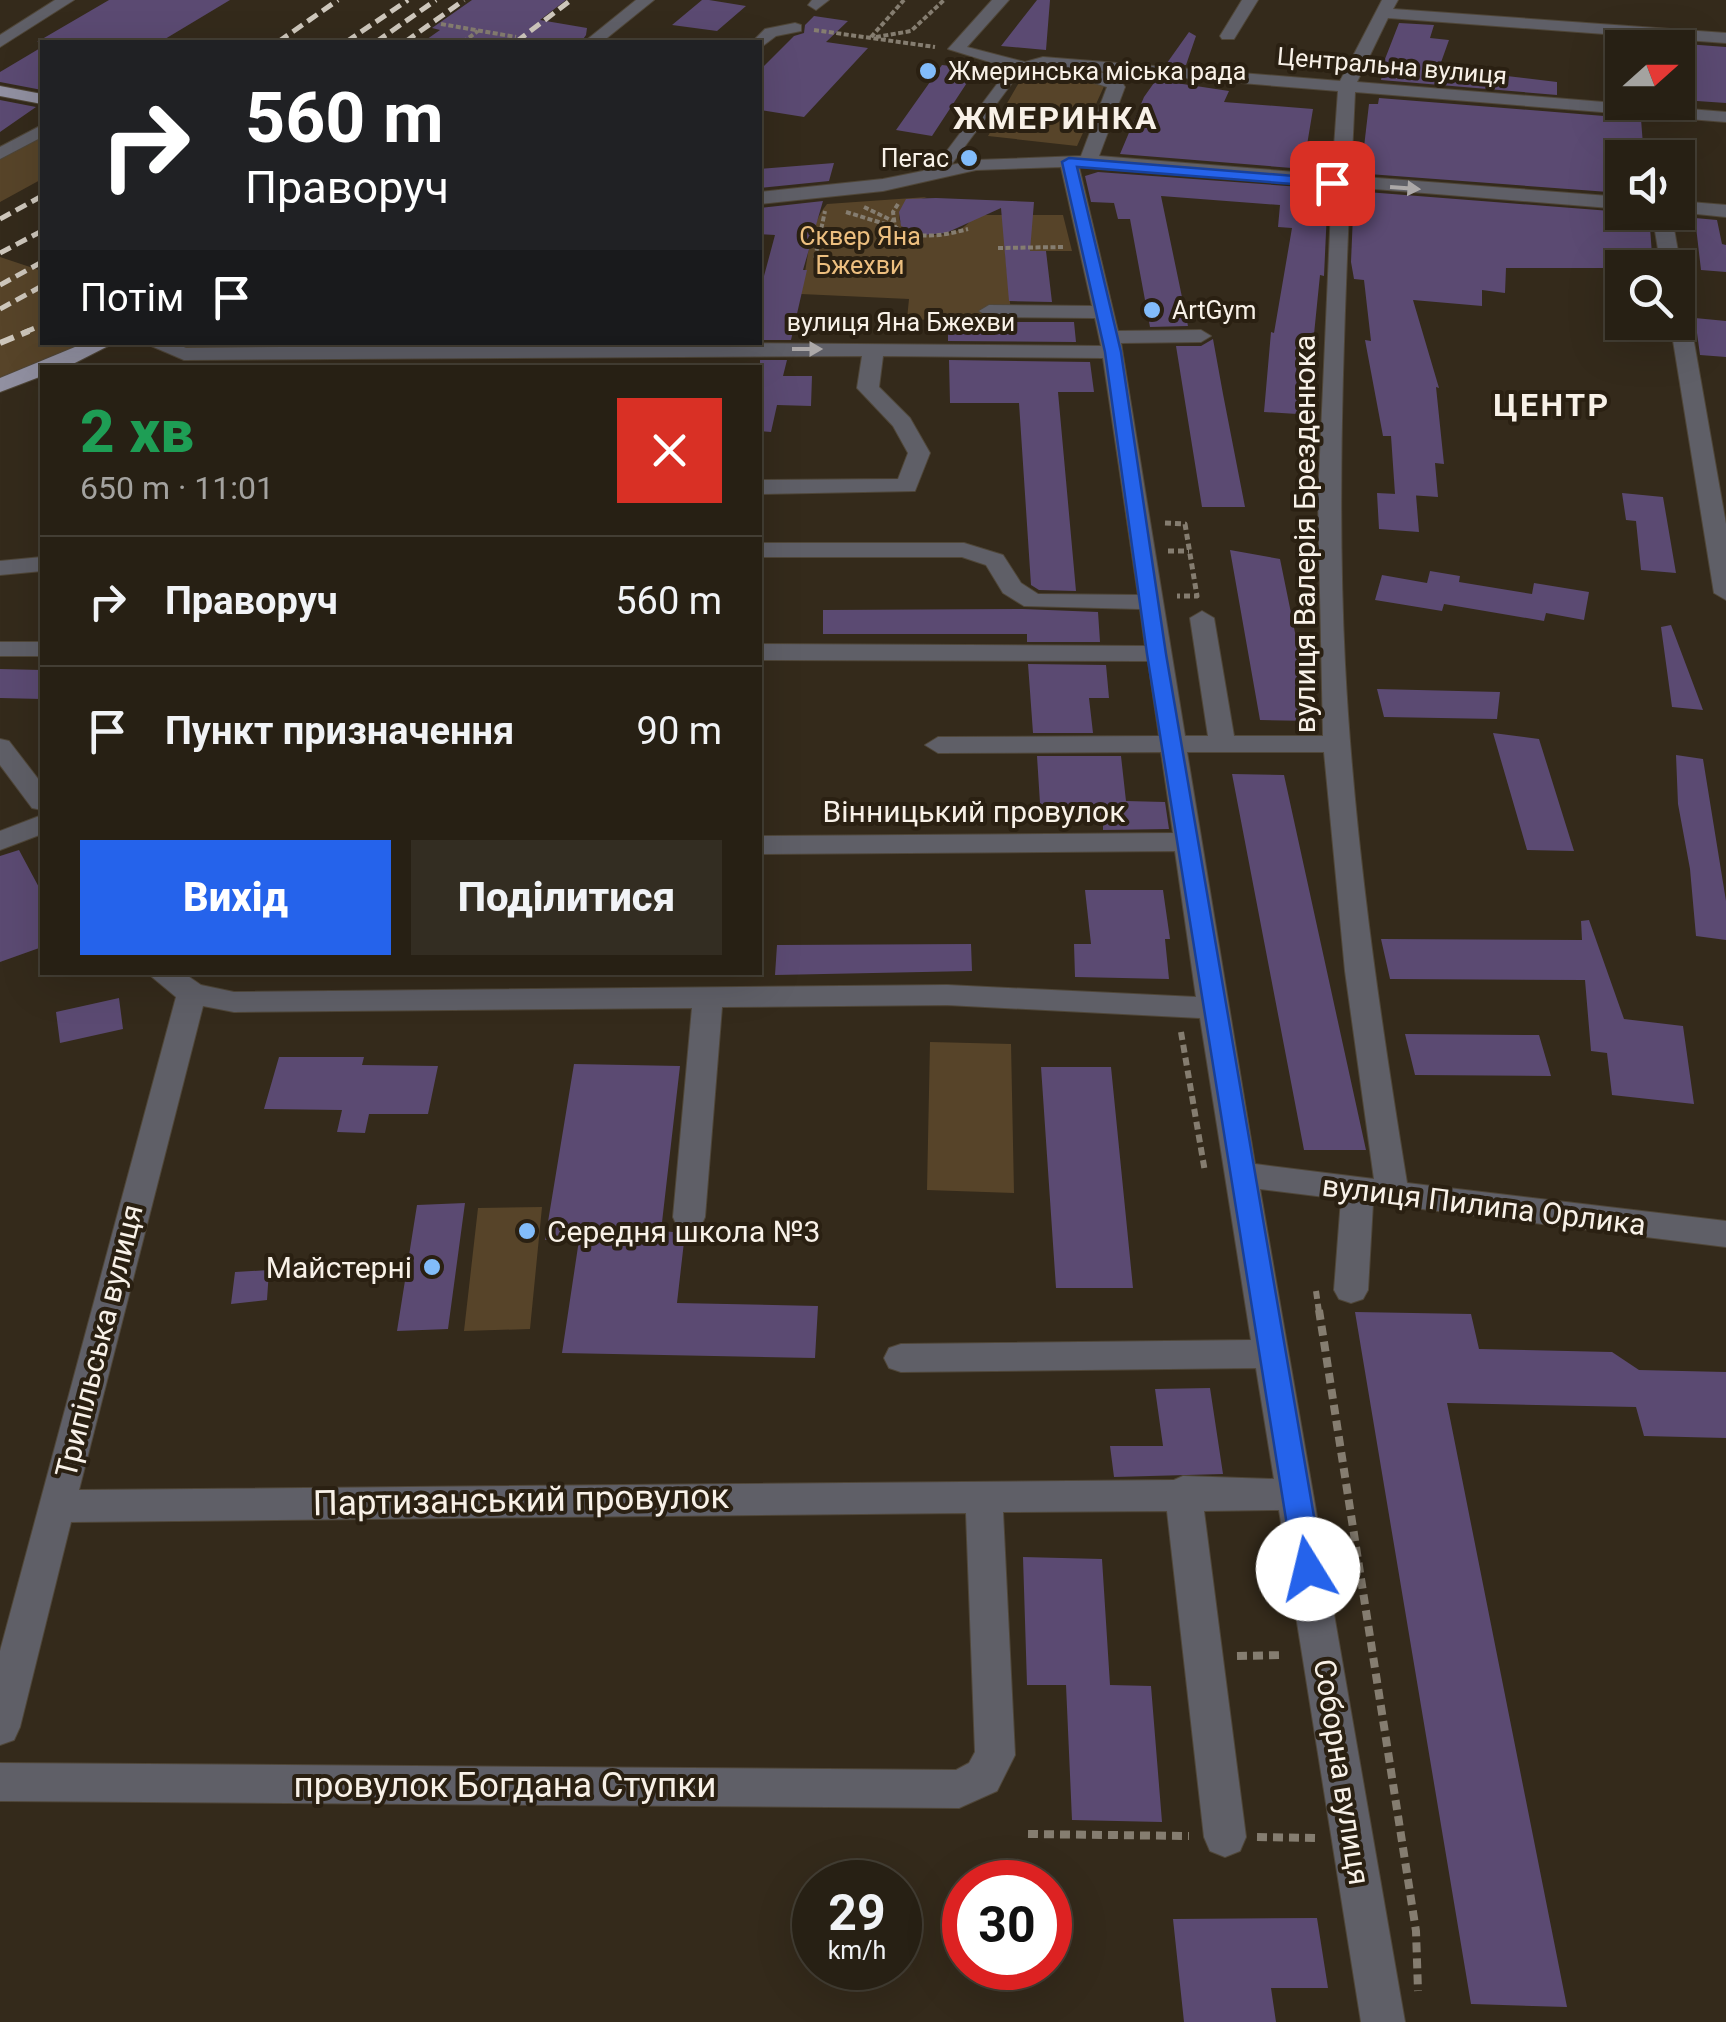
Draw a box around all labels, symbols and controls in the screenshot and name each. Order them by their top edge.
north arrow [1605,30,1695,120]
map controls [1605,30,1695,340]
street label: Центральна вулиця [1276,41,1508,91]
place label: Жмеринська міська рада [948,57,1246,86]
marker: Жмеринська міська рада [917,60,939,82]
text: 560 m [245,77,444,159]
icon: right [80,80,210,210]
district label: ЖМЕРИНКА [953,99,1159,137]
button: sound [1605,140,1695,230]
pin [1290,141,1375,226]
place label: Пегас [881,144,949,173]
marker: Пегас [958,147,980,169]
icon: arrive [1305,156,1360,211]
text: Праворуч [245,161,449,214]
one-way arrow [1390,180,1422,196]
park label: Сквер Яна Бжехви [799,222,921,280]
button: search [1605,250,1695,340]
icon: arrive [204,270,259,325]
text: Потім [80,276,184,320]
place label: ArtGym [1172,296,1256,325]
marker: ArtGym [1141,299,1163,321]
street label: вулиця Яна Бжехви [787,308,1015,337]
street label: вулиця Валерія Брезденюка [1287,335,1322,733]
one-way arrow [792,341,824,357]
district label: ЦЕНТР [1493,386,1611,424]
text: 2 хв [80,396,194,467]
button: close [617,398,722,503]
text: 650 m · 11:01 [80,469,274,507]
icon: right [80,574,135,629]
text: Праворуч [165,579,338,623]
text: 560 m [615,579,722,623]
icon: arrive [80,704,135,759]
text: Пункт призначення [165,709,514,753]
text: 90 m [637,709,722,753]
street label: Вінницький провулок [823,794,1125,829]
button: Вихід [80,840,391,955]
button: Поділитися [411,840,722,955]
street label: вулиця Пилипа Орлика [1320,1168,1648,1242]
street label: Трипільська вулиця [48,1201,150,1481]
place label: Середня школа №3 [547,1214,820,1249]
marker: Середня школа №3 [516,1220,538,1242]
place label: Майстерні [266,1250,412,1285]
marker: Майстерні [421,1256,443,1278]
street label: Партизанський провулок [313,1476,730,1524]
position arrow [1256,1517,1360,1621]
street label: Соборна вулиця [1307,1657,1377,1887]
street label: провулок Богдана Ступки [294,1765,716,1806]
speed limit sign: 30 [942,1860,1072,1990]
text: 29 [828,1884,886,1942]
text: km/h [828,1936,886,1965]

